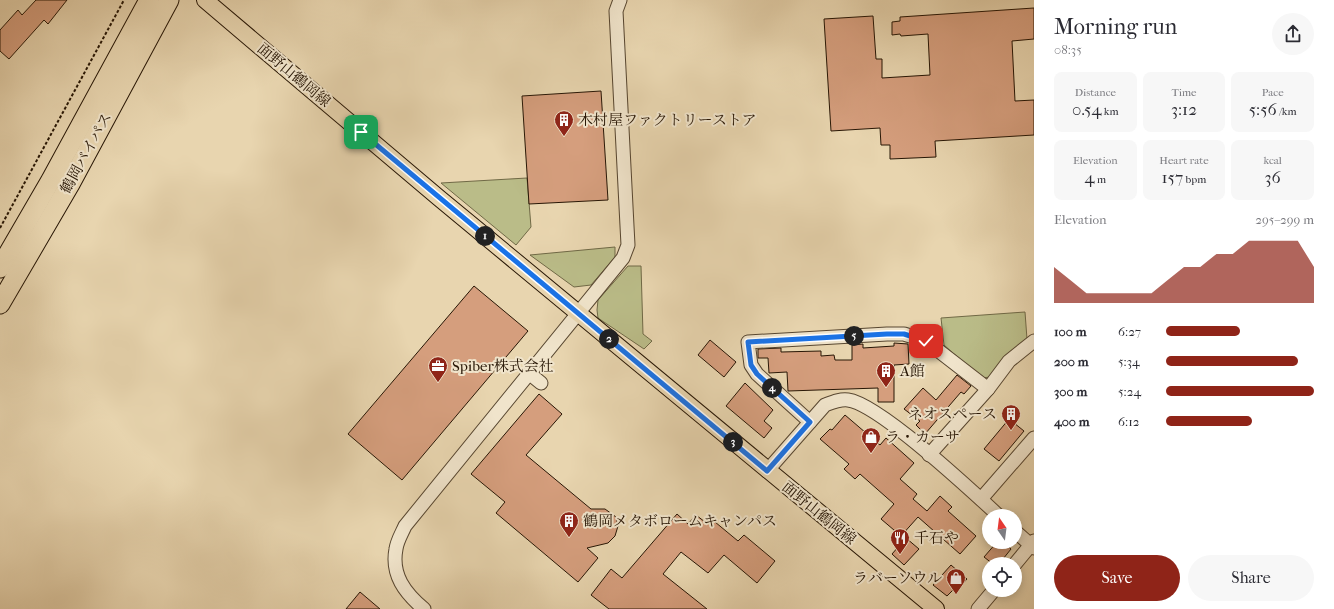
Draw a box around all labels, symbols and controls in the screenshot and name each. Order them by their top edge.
button: share [1272,13,1314,55]
text: Morning run [1054,14,1177,40]
street label: 面野山鶴岡線 [254,39,334,111]
text: 08:35 [1054,42,1082,57]
text: Distance [1075,86,1116,99]
text: Time [1171,86,1196,99]
text: Pace [1262,86,1284,99]
text: 0.54 [1072,99,1101,119]
text: 3:12 [1171,99,1197,119]
text: 5:56 [1249,99,1277,119]
text: km [1101,105,1119,118]
text: /km [1277,105,1297,118]
street label: 鶴岡バイパス [56,109,116,197]
building icon: 木村屋ファクトリーストア [553,109,575,137]
place label: 木村屋ファクトリーストア [578,111,757,129]
pin [344,115,378,149]
icon: arrive [350,121,372,143]
text: Elevation [1073,154,1118,167]
text: Heart rate [1159,154,1209,167]
text: kcal [1263,154,1282,167]
text: 4 [1085,167,1095,187]
text: 157 [1162,167,1183,187]
text: 36 [1265,167,1281,187]
text: m [1095,173,1106,186]
text: bpm [1183,173,1206,186]
text: Elevation [1054,212,1107,227]
text: 295–299 m [1255,212,1314,227]
pin: 1 [475,226,495,246]
text: 1 [483,229,487,242]
pin [909,324,943,358]
text: 100 m [1054,324,1087,339]
text: 6:27 [1118,324,1141,339]
pin: 5 [844,326,864,346]
pin: 2 [599,329,619,349]
text: 5 [852,329,856,342]
icon: check [915,330,937,352]
text: 2 [606,332,612,345]
text: 200 m [1054,354,1089,369]
text: 5:34 [1118,354,1140,369]
office icon: Spiber株式会社 [427,355,449,383]
place label: Spiber株式会社 [452,357,554,375]
building icon: A館 [875,360,897,388]
place label: A館 [899,362,925,380]
pin: 4 [762,378,782,398]
text: 4 [769,381,775,394]
text: 300 m [1054,384,1087,399]
text: 5:24 [1118,384,1141,399]
building icon: ネオスペース [1000,403,1022,431]
place label: ネオスペース [908,405,997,423]
text: 400 m [1054,414,1090,429]
text: 6:12 [1118,414,1140,429]
shop icon: ラ・カーサ [860,426,882,454]
place label: ラ・カーサ [885,428,960,446]
pin: 3 [723,432,743,452]
text: 3 [731,435,735,448]
street label: 面野山鶴岡線 [778,478,860,548]
north arrow [982,509,1022,549]
map controls [982,509,1022,597]
building icon: 鶴岡メタボロームキャンパス [558,510,580,538]
place label: 鶴岡メタボロームキャンパス [583,512,777,530]
restaurant icon: 千石や [889,527,911,555]
place label: 千石や [914,529,959,547]
button: Save [1054,555,1180,601]
button: Share [1188,555,1314,601]
button: locate [982,557,1022,597]
shop icon: ラバーソウル [945,567,967,595]
place label: ラバーソウル [853,569,942,587]

